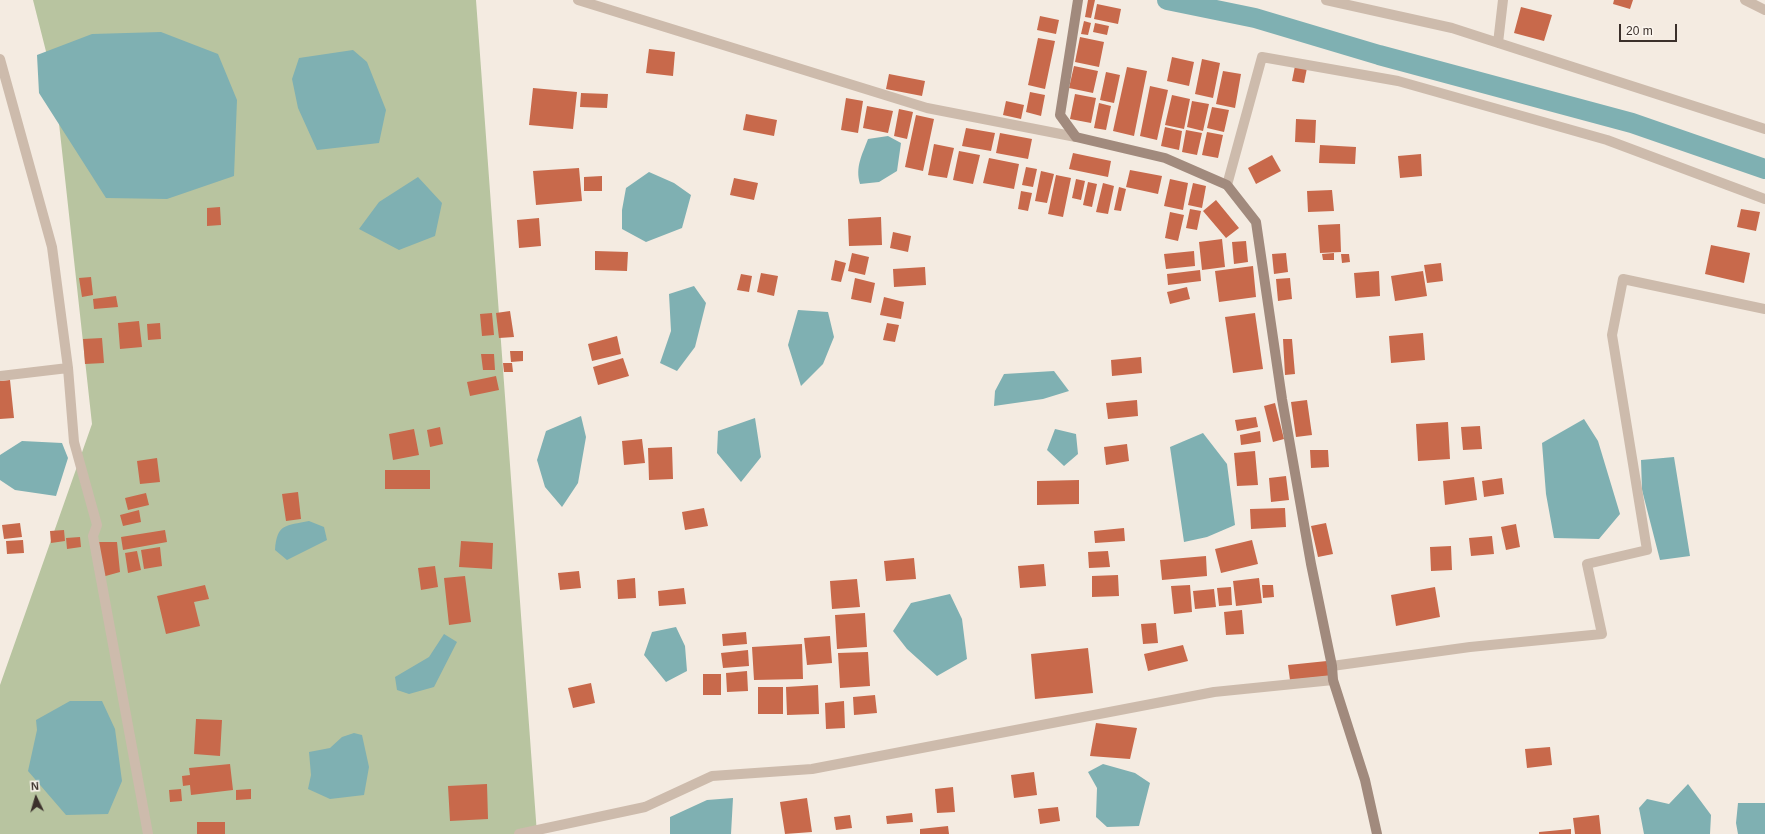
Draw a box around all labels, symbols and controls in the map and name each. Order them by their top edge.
scale bar [1621,16,1679,42]
text: 20 m [1626,24,1653,38]
north arrow [16,778,56,818]
text: N [30,780,39,792]

